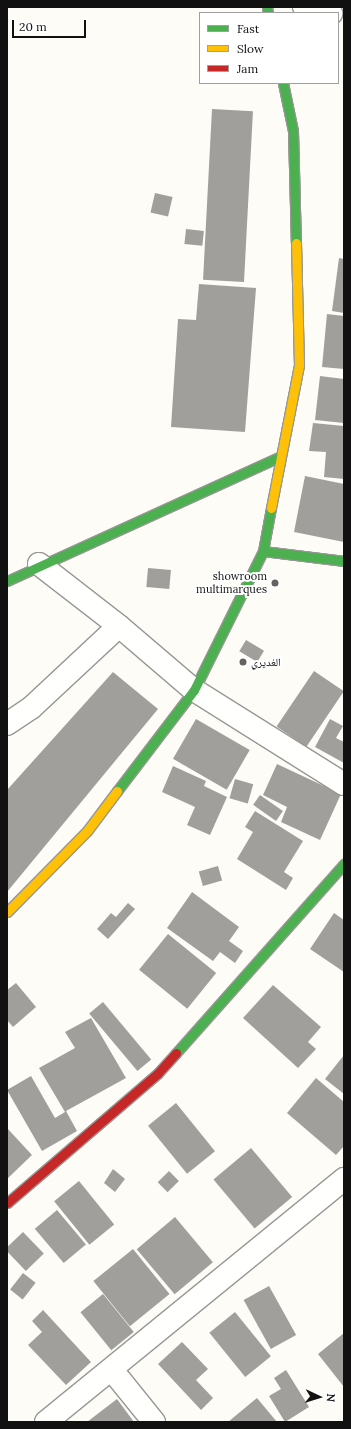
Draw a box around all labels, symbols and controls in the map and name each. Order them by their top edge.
scale bar [14,12,88,38]
legend [199,12,339,84]
text: 20 m [19,19,47,34]
text: Fast [237,21,260,36]
text: Slow [237,41,264,56]
text: Jam [237,61,258,76]
place label: showroom multimarques [196,570,267,596]
marker: showroom multimarques [270,578,280,588]
place label: الغديري [251,655,281,669]
marker: الغديري [238,657,248,667]
north arrow [299,1377,339,1417]
text: N [324,1393,338,1403]

